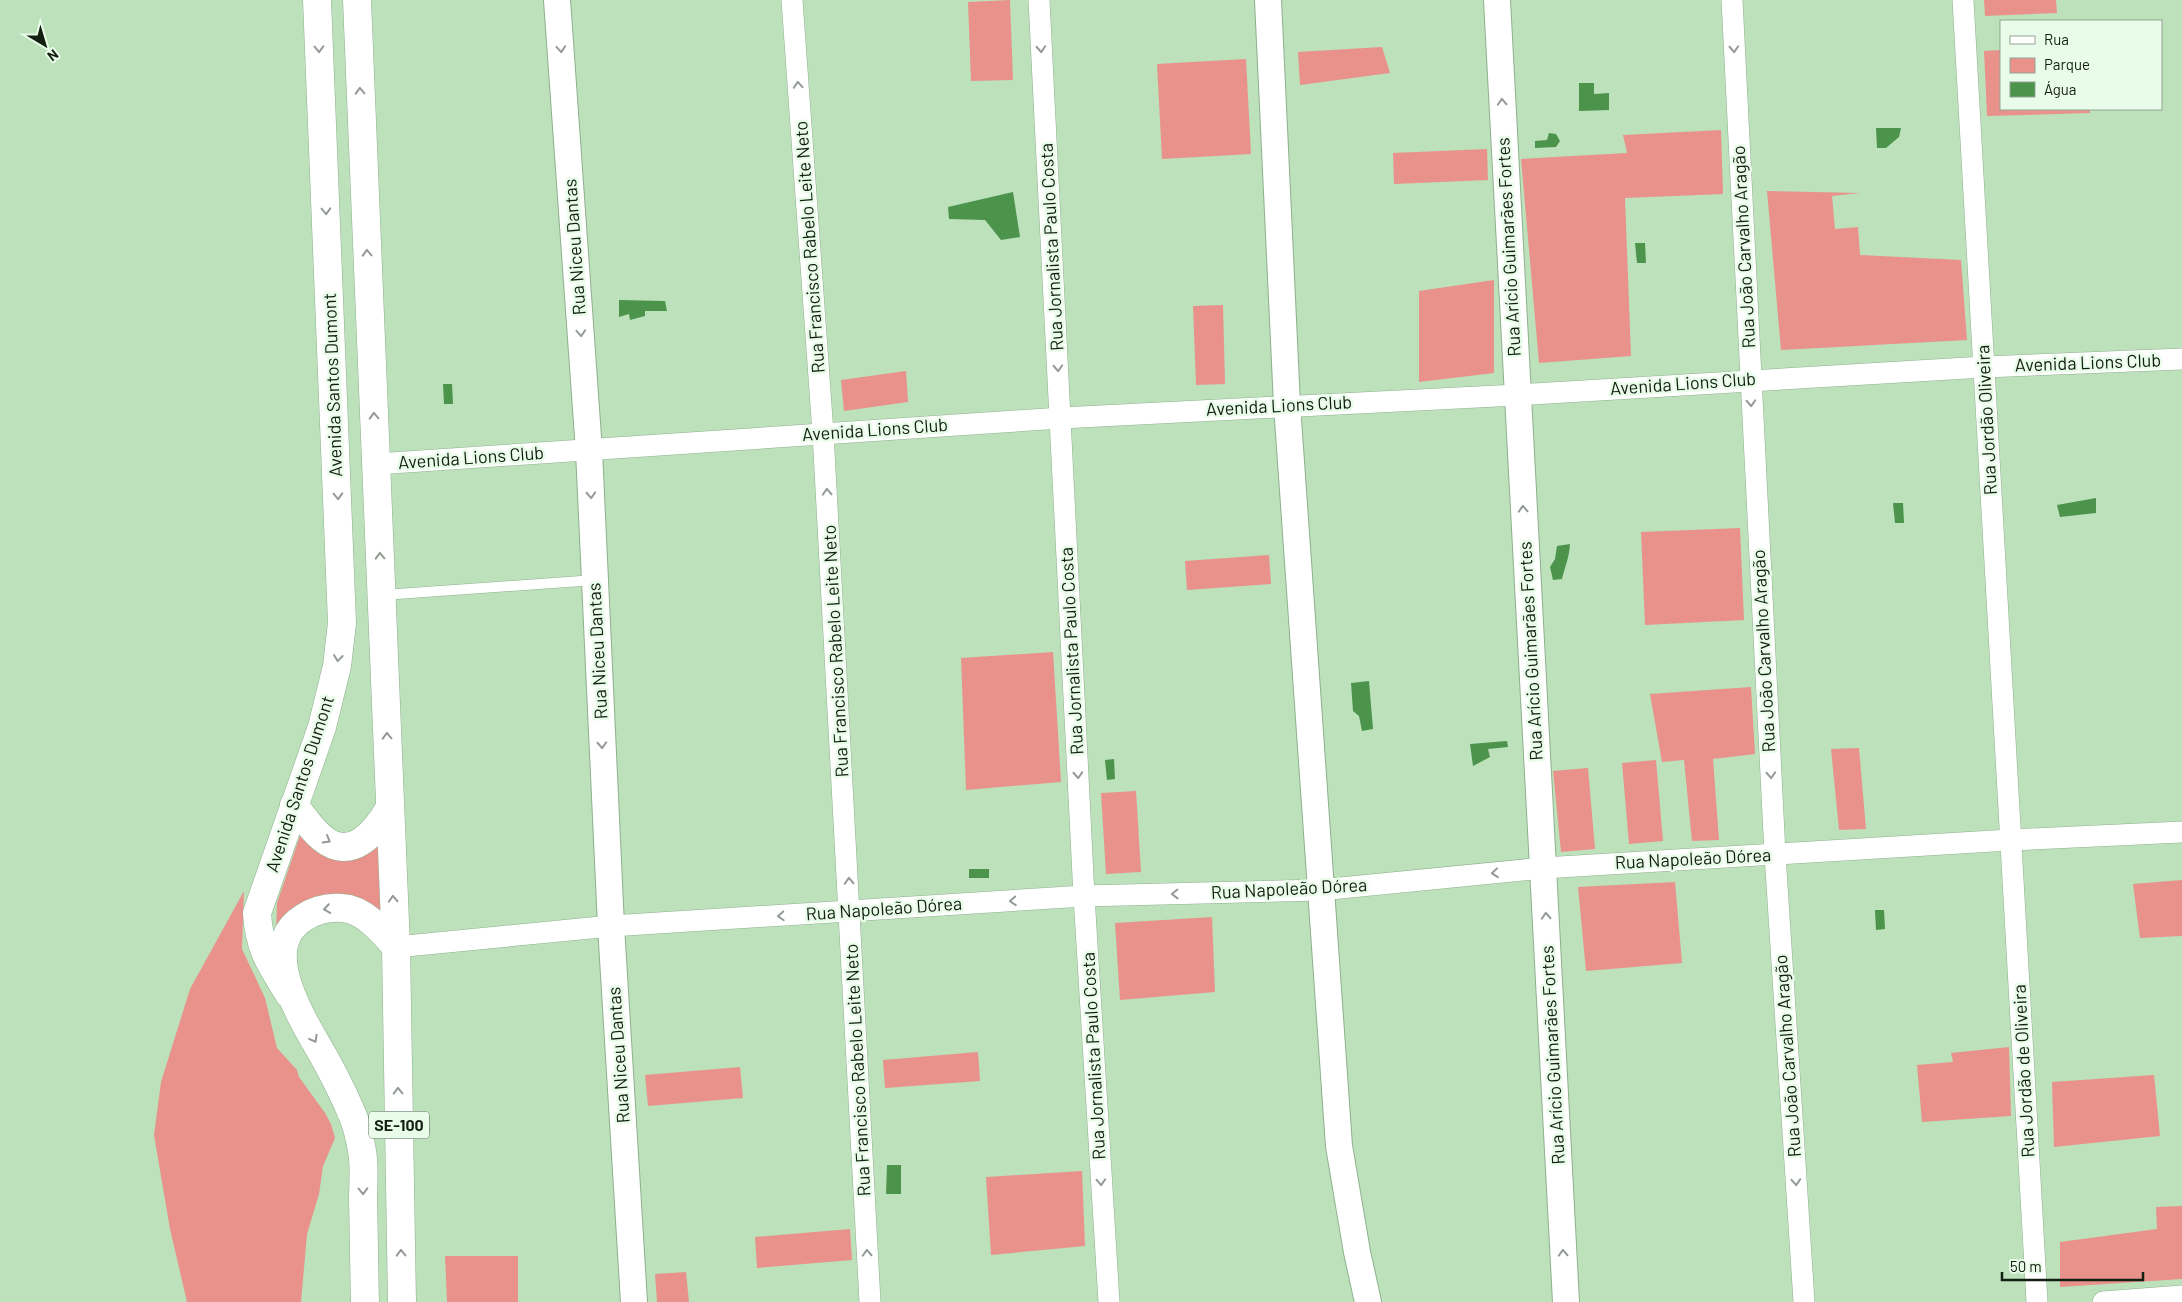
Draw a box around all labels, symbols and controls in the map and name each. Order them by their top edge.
north arrow [20,20,70,70]
legend [2000,20,2162,110]
text: Rua [2044,30,2069,48]
one-way arrow [314,45,325,53]
one-way arrow [555,45,566,53]
one-way arrow [1036,45,1047,53]
one-way arrow [1728,45,1739,53]
text: N [44,46,62,65]
text: Parque [2044,55,2090,73]
text: Água [2044,80,2077,98]
one-way arrow [793,81,804,89]
one-way arrow [355,87,366,95]
one-way arrow [1496,98,1507,106]
street label: Rua Francisco Rabelo Leite Neto [789,120,829,374]
street label: Rua Arício Guimarães Fortes [1491,137,1525,357]
street label: Rua Jornalista Paulo Costa [1035,143,1067,351]
street label: Rua João Carvalho Aragão [1727,145,1759,349]
street label: Rua Niceu Dantas [558,178,590,316]
one-way arrow [321,208,331,215]
one-way arrow [362,249,373,257]
street label: Avenida Santos Dumont [318,293,346,477]
one-way arrow [575,329,586,337]
street label: Rua Jordão Oliveira [1971,344,2001,496]
street label: Avenida Lions Club [2014,348,2161,376]
one-way arrow [1053,364,1064,372]
street label: Avenida Lions Club [1609,367,1757,399]
street label: Avenida Lions Club [1205,390,1353,420]
one-way arrow [1746,400,1757,408]
one-way arrow [369,411,380,419]
street label: Avenida Lions Club [801,413,949,445]
street label: Avenida Lions Club [397,441,545,473]
one-way arrow [821,488,832,496]
one-way arrow [586,491,597,499]
one-way arrow [333,492,343,500]
one-way arrow [1518,505,1529,513]
street label: Rua Francisco Rabelo Leite Neto [817,524,853,778]
street label: Rua Arício Guimarães Fortes [1513,541,1547,761]
street label: Rua Jornalista Paulo Costa [1055,547,1087,755]
street label: Rua João Carvalho Aragão [1747,549,1779,753]
one-way arrow [375,552,386,560]
street label: Rua Niceu Dantas [582,582,612,720]
one-way arrow [333,654,344,662]
street label: Avenida Santos Dumont [260,693,338,875]
one-way arrow [381,732,392,740]
one-way arrow [597,741,608,749]
one-way arrow [1073,772,1083,780]
one-way arrow [1765,772,1776,780]
one-way arrow [322,834,331,844]
street label: Rua Napoleão Dórea [1614,843,1772,873]
one-way arrow [1490,867,1498,878]
street label: Rua Napoleão Dórea [1210,873,1368,903]
one-way arrow [843,877,854,885]
one-way arrow [1171,889,1179,899]
street label: Rua Napoleão Dórea [805,892,963,924]
one-way arrow [388,894,399,902]
one-way arrow [1009,895,1017,906]
one-way arrow [322,903,330,914]
one-way arrow [777,910,785,921]
one-way arrow [1540,912,1551,920]
street label: Rua Francisco Rabelo Leite Neto [839,943,875,1197]
street label: Rua Arício Guimarães Fortes [1535,945,1569,1165]
street label: Rua Jornalista Paulo Costa [1077,952,1109,1160]
street label: Rua João Carvalho Aragão [1769,954,1805,1158]
street label: Rua Jordão de Oliveira [2007,984,2039,1158]
street label: Rua Niceu Dantas [602,986,634,1124]
one-way arrow [308,1034,318,1043]
one-way arrow [393,1087,403,1094]
road number: SE-100 [369,1112,429,1138]
one-way arrow [1096,1178,1107,1186]
one-way arrow [1790,1178,1801,1186]
one-way arrow [358,1188,368,1195]
one-way arrow [396,1249,406,1257]
one-way arrow [862,1249,873,1257]
one-way arrow [1558,1249,1568,1257]
scale bar [2002,1250,2143,1282]
text: 50 m [2010,1257,2042,1275]

